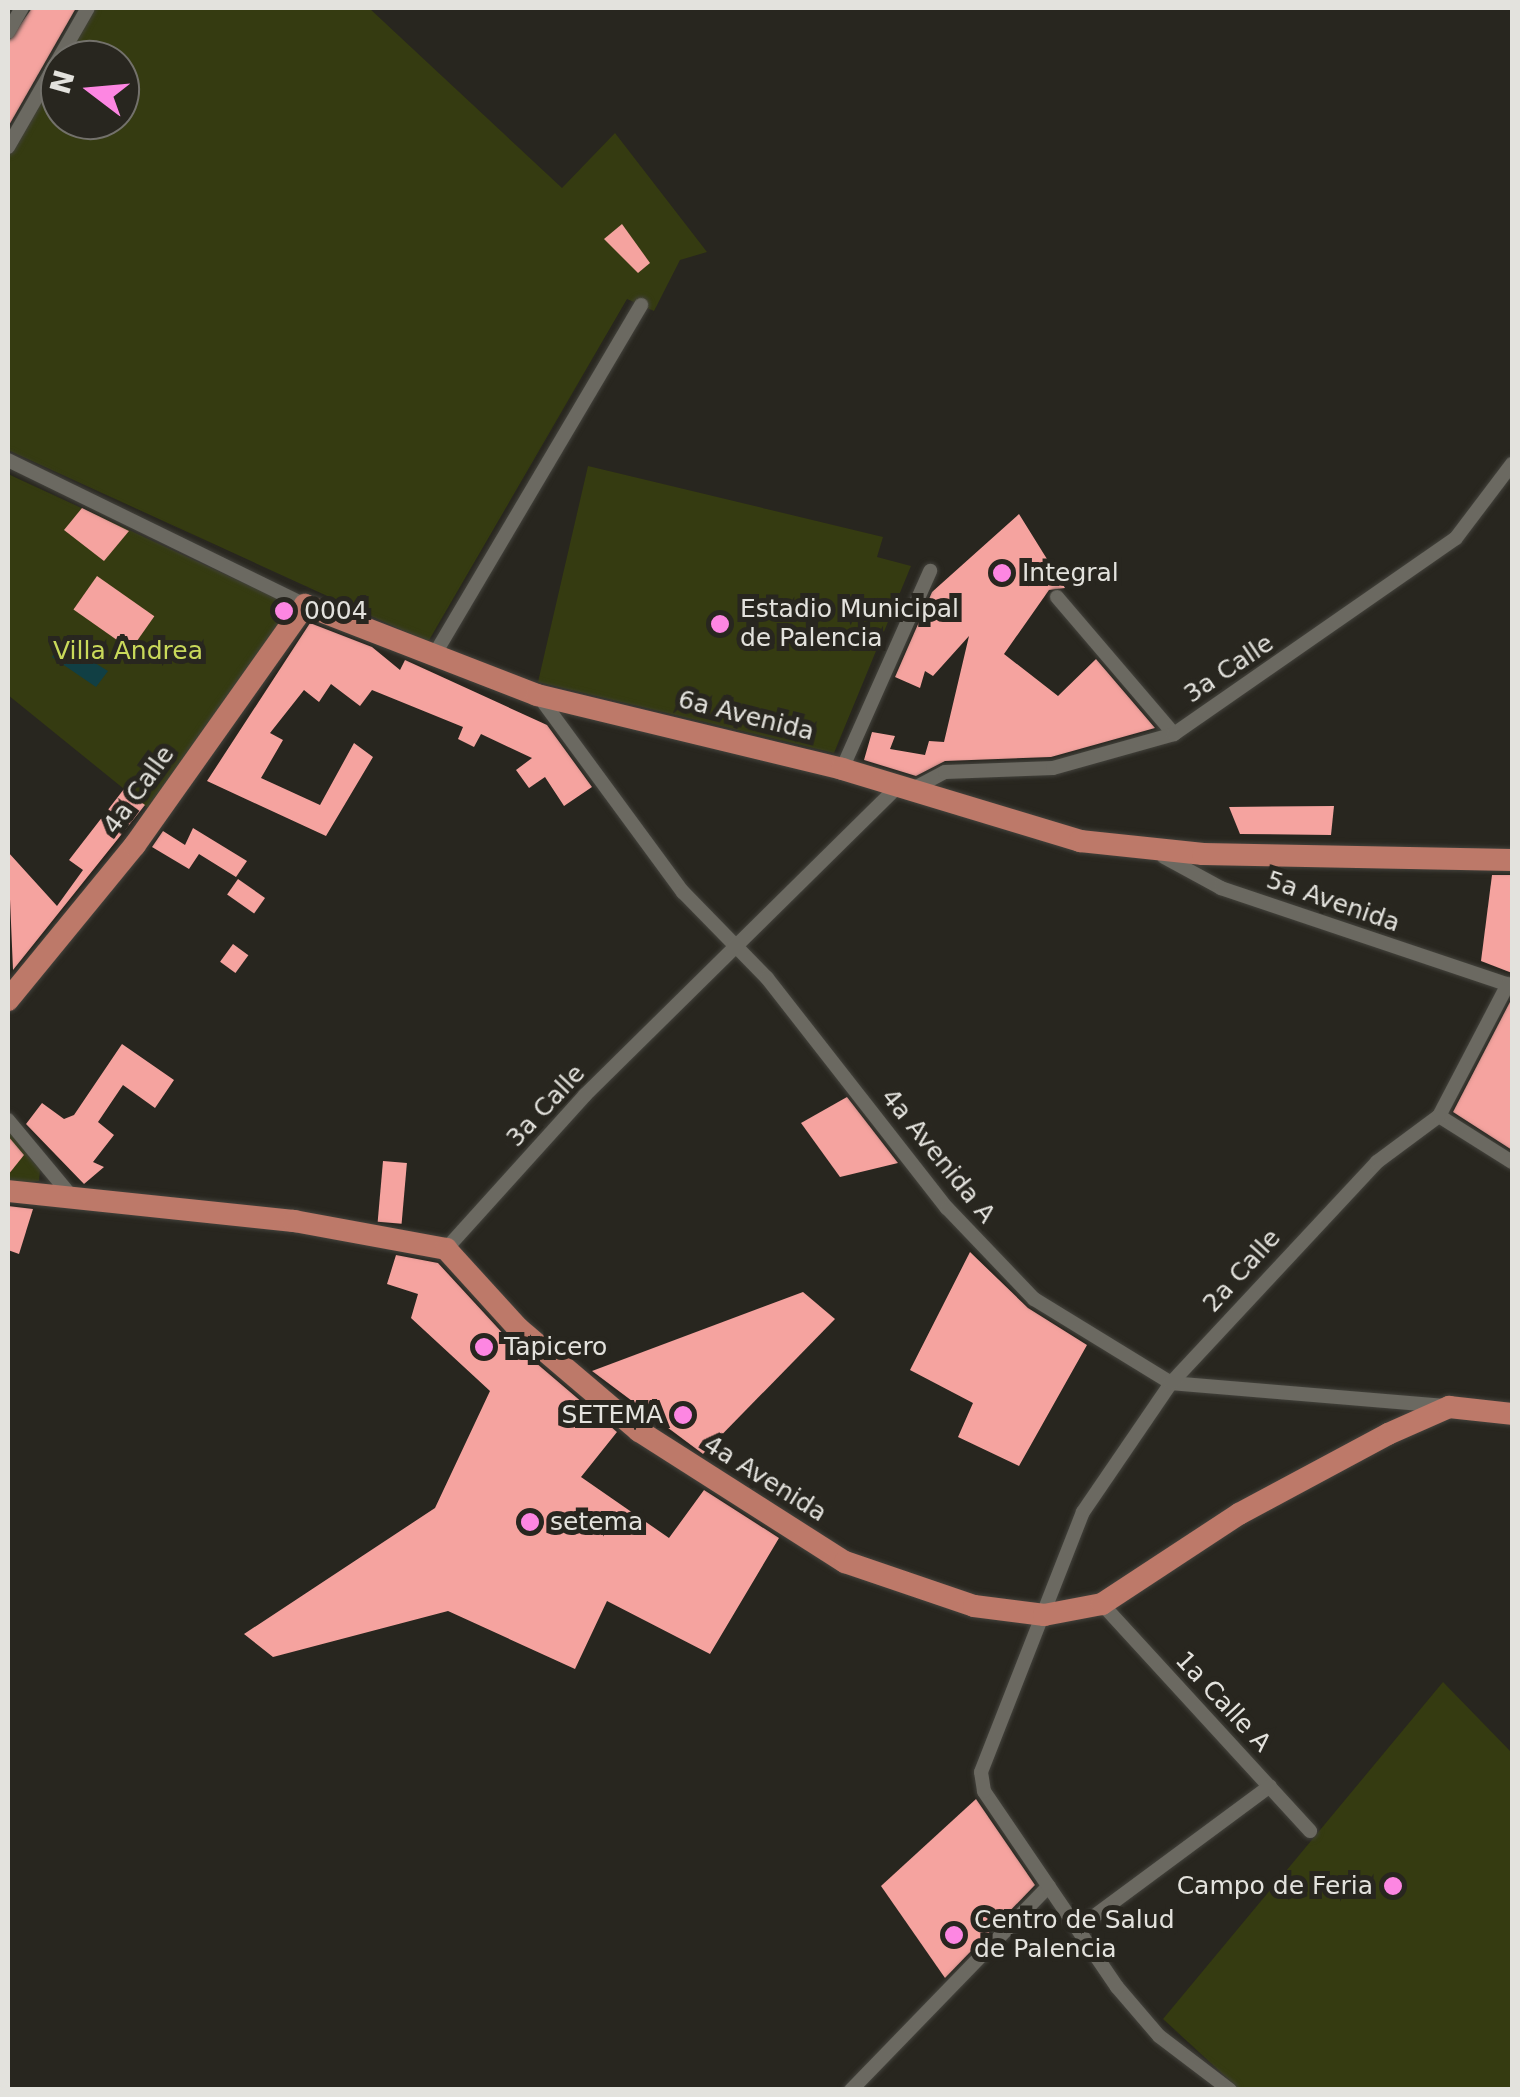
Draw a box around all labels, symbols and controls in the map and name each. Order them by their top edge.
north arrow [40,40,140,140]
text: N [44,66,82,98]
place label: Integral [1022,558,1119,588]
marker: Integral [991,562,1013,584]
place label: Estadio Municipal de Palencia [740,595,959,654]
place label: 0004 [304,596,368,626]
marker: 0004 [273,600,295,622]
marker: Estadio Municipal de Palencia [709,613,731,635]
street label: 3a Calle [1179,628,1279,710]
park label: Villa Andrea [53,636,203,666]
street label: 6a Avenida [675,685,817,747]
street label: 4a Calle [97,740,181,840]
street label: 5a Avenida [1262,865,1404,939]
street label: 3a Calle [501,1059,591,1153]
street label: 4a Avenida A [875,1083,1001,1229]
street label: 2a Calle [1197,1223,1287,1319]
place label: Tapicero [504,1332,607,1362]
marker: Tapicero [473,1336,495,1358]
place label: SETEMA [562,1400,663,1430]
marker: SETEMA [672,1404,694,1426]
street label: 4a Avenida [698,1429,832,1529]
place label: setema [550,1507,643,1537]
marker: setema [519,1511,541,1533]
street label: 1a Calle A [1169,1646,1277,1758]
place label: Campo de Feria [1177,1871,1373,1901]
marker: Campo de Feria [1382,1875,1404,1897]
place label: Centro de Salud de Palencia [974,1906,1175,1965]
marker: Centro de Salud de Palencia [943,1924,965,1946]

